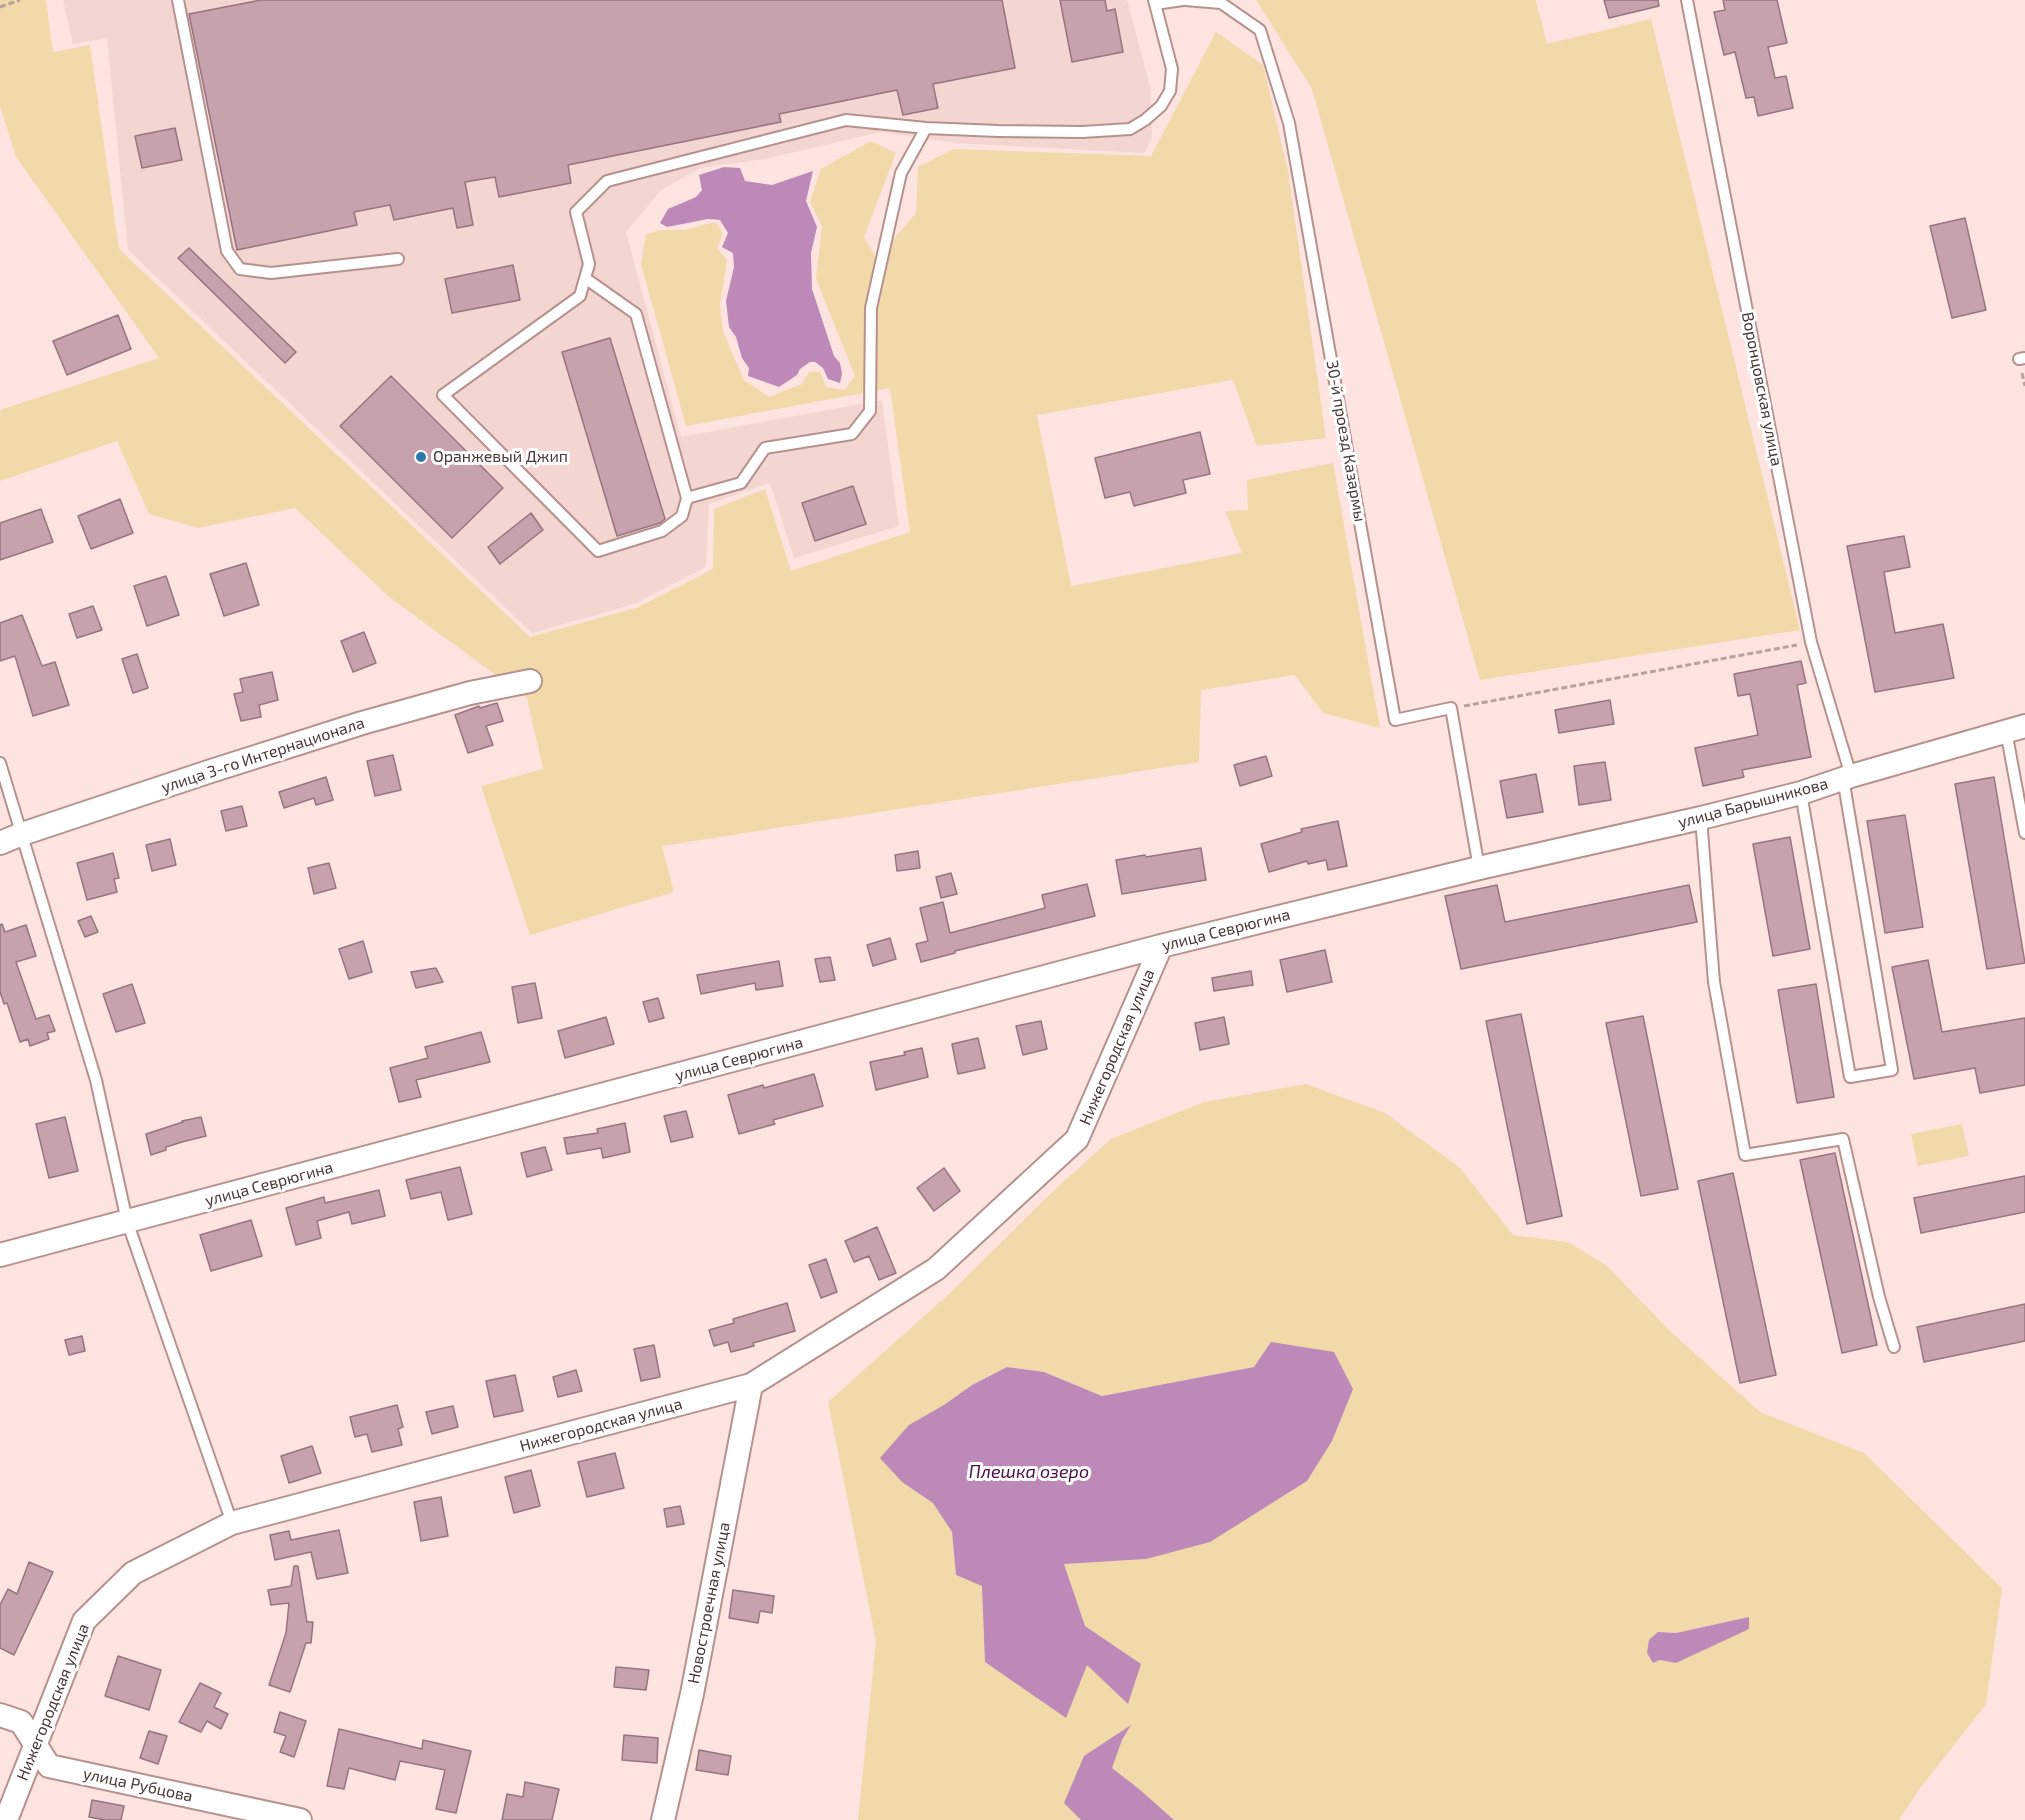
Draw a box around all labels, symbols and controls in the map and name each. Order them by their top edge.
street label: Воронцовская улица [1738,310,1786,468]
street label: 30-й проезд Казармы [1322,359,1370,523]
place label: Оранжевый Джип [433,447,568,467]
marker: Оранжевый Джип [414,450,428,464]
street label: улица 3-го Интернационала [159,713,367,797]
street label: улица Барышникова [1676,774,1830,832]
street label: улица Севрюгина [1160,905,1292,955]
street label: Нижегородская улица [1075,966,1159,1128]
street label: улица Севрюгина [673,1033,805,1085]
street label: улица Севрюгина [203,1158,335,1210]
street label: Нижегородская улица [518,1394,684,1456]
water label: Плешка озеро [969,1461,1089,1483]
street label: Новостроечная улица [684,1521,734,1685]
street label: Нижегородская улица [13,1621,93,1783]
street label: улица Рубцова [81,1764,195,1806]

